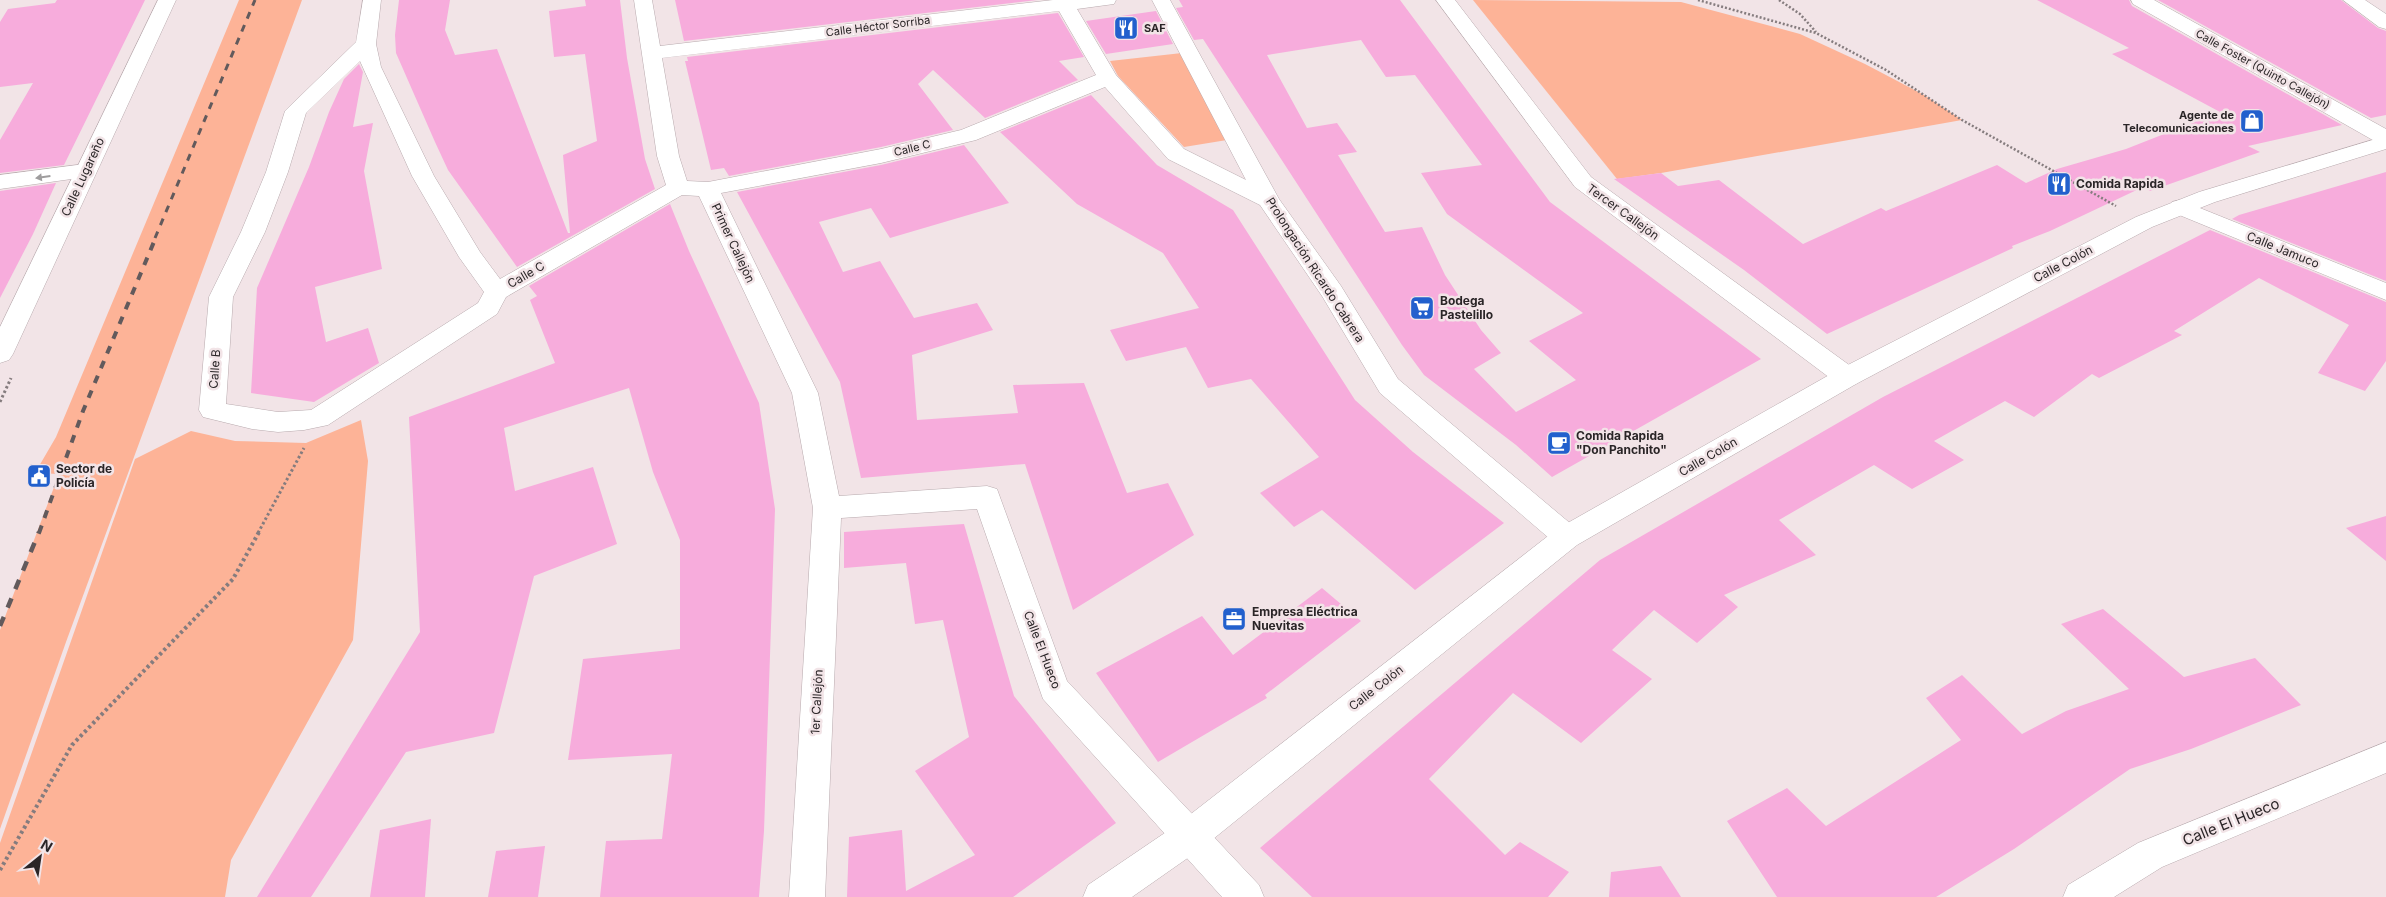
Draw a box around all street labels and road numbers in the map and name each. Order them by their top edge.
street label: Calle Héctor Sorriba [825,13,931,39]
street label: Calle Foster (Quinto Callejón) [2193,26,2333,112]
street label: Calle Lugareño [58,135,107,219]
street label: Calle C [892,137,932,159]
street label: Tercer Callejón [1584,180,1662,243]
street label: Prolongación Ricardo Cabrera [1263,194,1368,345]
street label: Primer Callejón [708,201,758,285]
street label: Calle Jamuco [2245,228,2322,271]
street label: Calle Colón [2031,242,2095,285]
street label: Calle C [504,258,547,291]
street label: Calle B [206,349,223,389]
street label: Calle Colón [1676,434,1740,479]
street label: Calle El Hueco [1021,609,1064,691]
street label: Calle Colón [1346,662,1406,713]
street label: 1er Callejón [807,669,826,735]
street label: Calle El Hueco [2180,793,2282,850]

